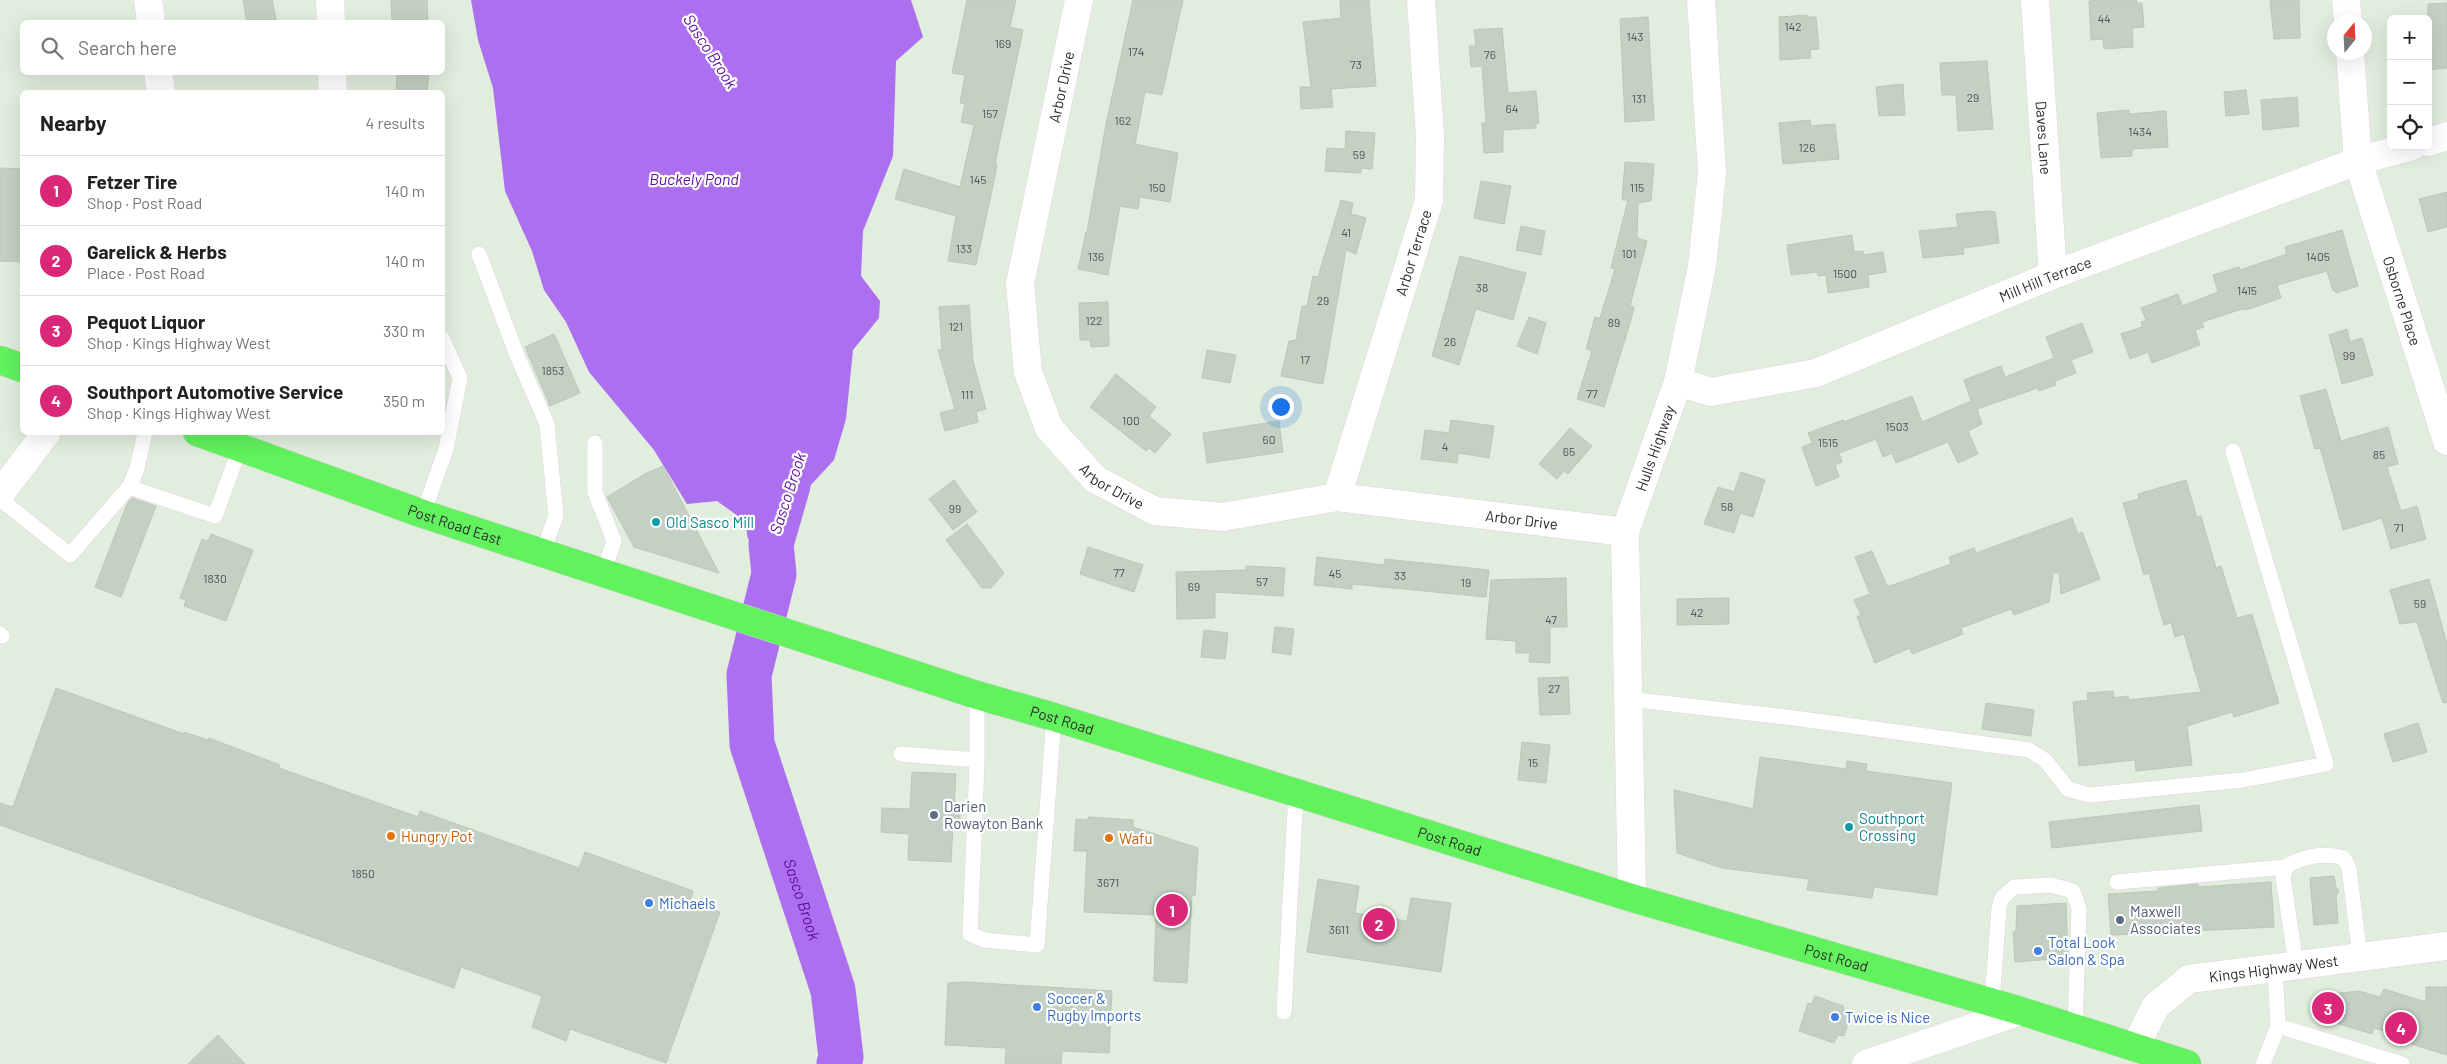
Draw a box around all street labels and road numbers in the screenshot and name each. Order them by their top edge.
street label: Arbor Drive [1045,50,1077,124]
street label: Daves Lane [2033,100,2055,175]
street label: Arbor Terrace [1391,207,1435,298]
street label: Mill Hill Terrace [1996,252,2094,305]
street label: Osborne Place [2380,254,2425,348]
street label: Hulls Highway [1631,403,1678,493]
street label: Arbor Drive [1076,459,1147,513]
street label: Post Road East [405,500,504,548]
street label: Arbor Drive [1485,506,1559,533]
street label: Post Road [1028,702,1096,738]
street label: Post Road [1416,823,1484,859]
street label: Post Road [1802,940,1871,975]
street label: Kings Highway West [2208,951,2339,985]

